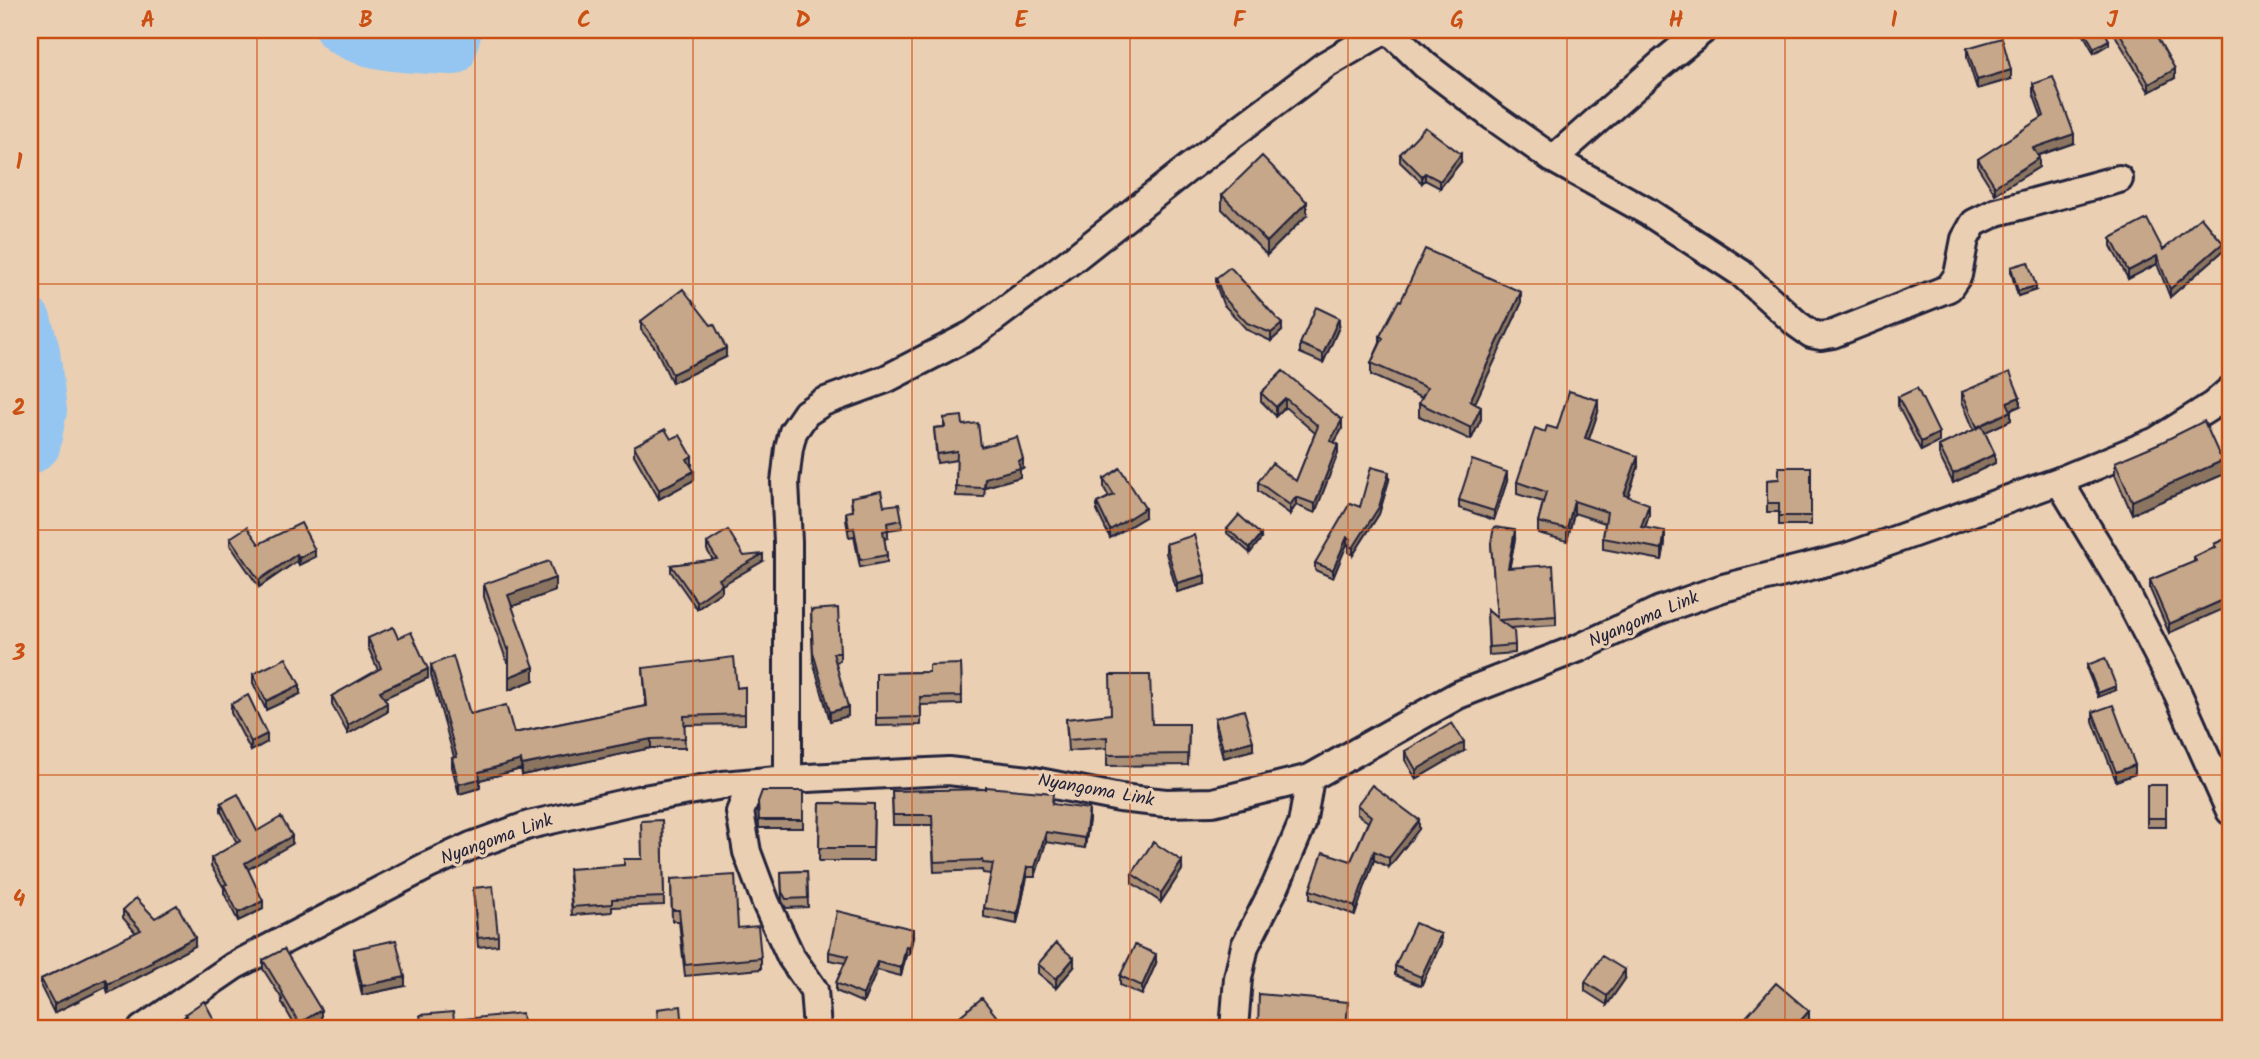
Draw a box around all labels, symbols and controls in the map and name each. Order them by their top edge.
text: A [141,3,155,39]
text: B [359,3,373,39]
text: C [577,3,591,39]
text: D [795,3,811,39]
text: E [1015,3,1029,39]
text: F [1233,3,1247,39]
text: G [1450,3,1464,39]
text: H [1669,3,1684,39]
text: I [1890,3,1898,39]
text: J [2106,3,2118,39]
text: 1 [16,145,23,181]
text: 2 [12,391,26,427]
street label: Nyangoma Link [1584,583,1704,656]
text: 3 [12,636,26,672]
street label: Nyangoma Link [1036,767,1157,816]
street label: Nyangoma Link [437,806,558,874]
text: 4 [13,882,26,918]

